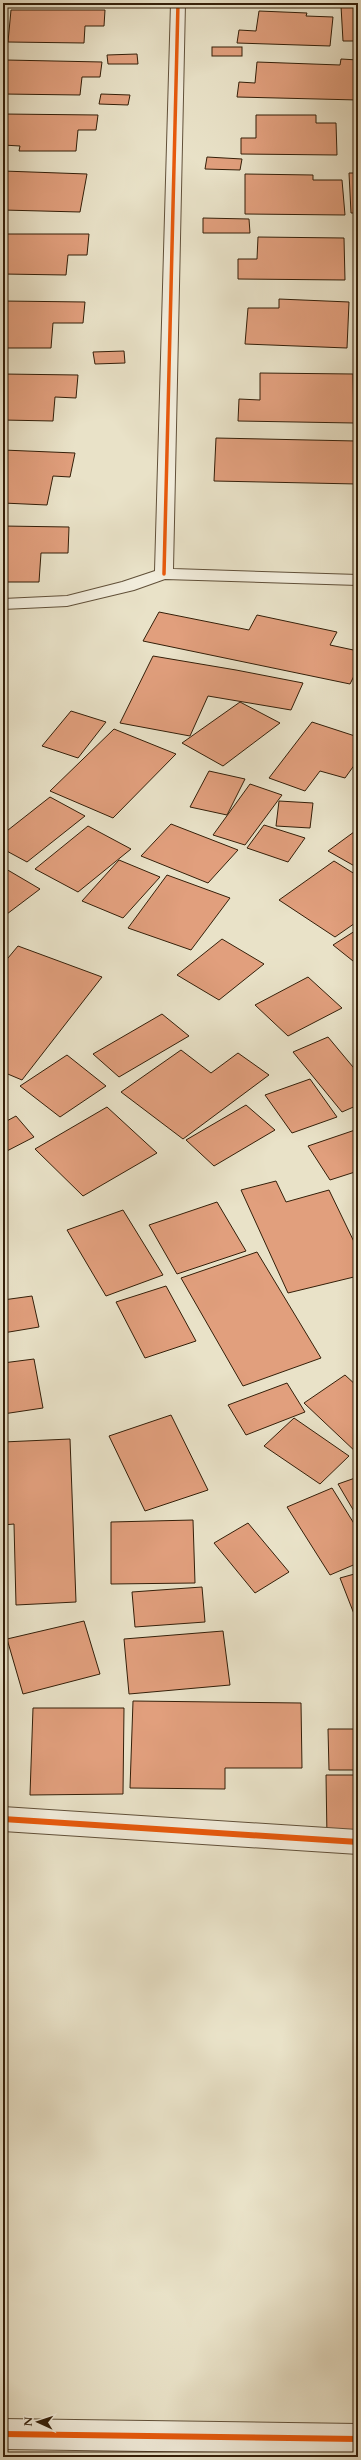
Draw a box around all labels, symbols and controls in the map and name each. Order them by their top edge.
north arrow [18,2402,58,2442]
text: N [21,2416,36,2427]

